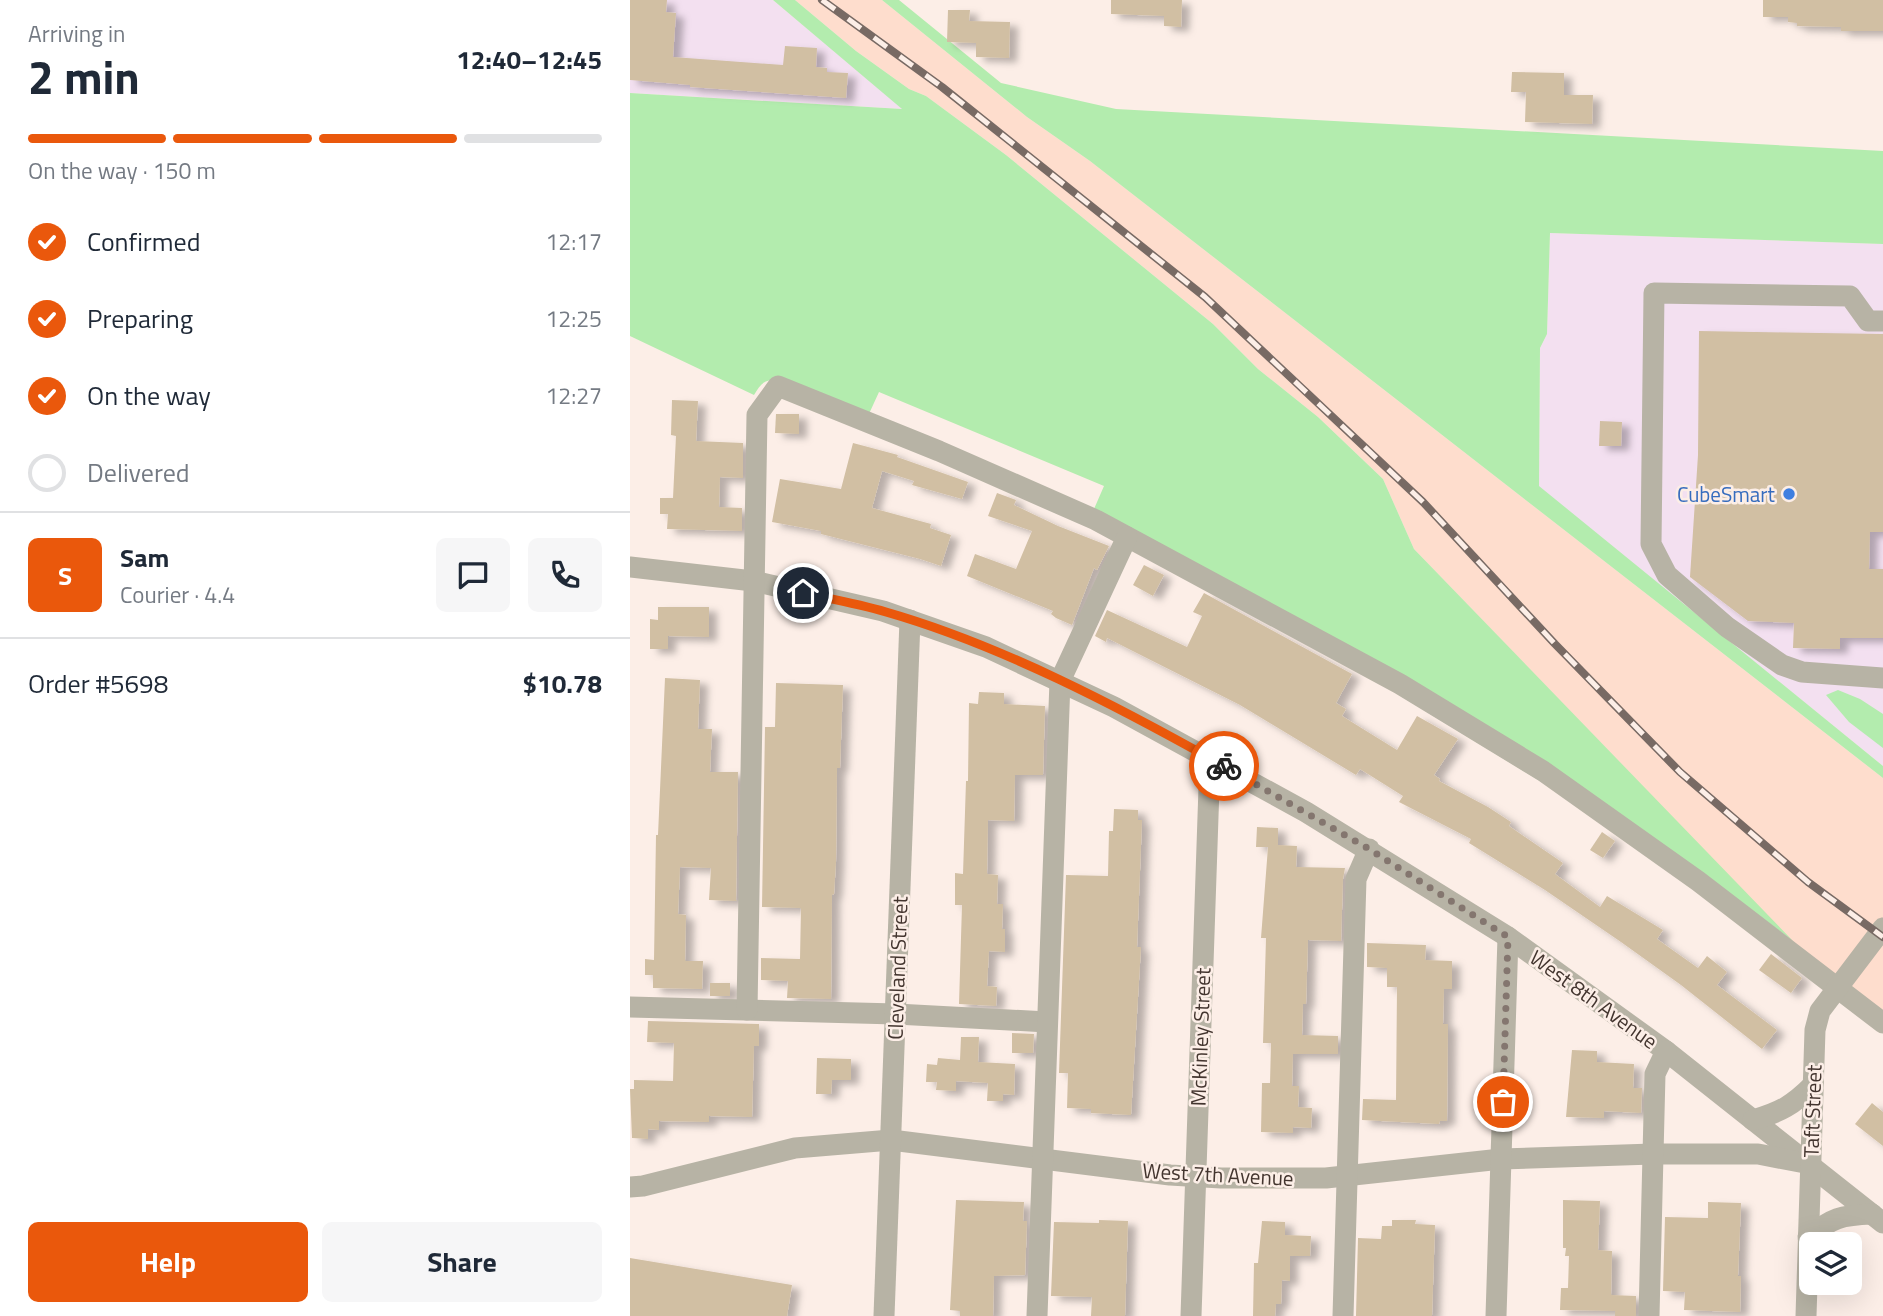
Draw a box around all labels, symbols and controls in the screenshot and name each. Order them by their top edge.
text: Arriving in [28,16,125,51]
text: 12:40–12:45 [456,40,602,79]
text: 2 min [28,42,140,112]
text: On the way · 150 m [28,153,216,188]
text: Confirmed [87,222,201,261]
icon: check [28,223,66,261]
text: 12:17 [545,224,602,259]
text: Preparing [87,299,193,338]
icon: check [28,300,66,338]
text: 12:25 [545,301,602,336]
text: On the way [87,376,211,415]
icon: check [28,377,66,415]
text: 12:27 [545,378,602,413]
text: Delivered [87,453,190,492]
place label: CubeSmart [1677,478,1776,510]
marker: CubeSmart [1781,486,1797,502]
text: Sam [120,538,169,577]
button: chat [436,538,510,612]
button: phone [528,538,602,612]
text: S [58,556,72,595]
pin [773,563,833,623]
icon: home [784,574,822,612]
text: Courier · 4.4 [120,577,235,612]
text: Order #5698 [28,664,168,703]
text: $10.78 [523,664,602,703]
courier [1189,731,1259,801]
icon: bike [1205,747,1243,785]
street label: Cleveland Street [879,895,916,1040]
street label: West 8th Avenue [1523,942,1665,1056]
street label: McKinley Street [1182,967,1218,1107]
street label: Taft Street [1794,1063,1830,1158]
pin [1473,1072,1533,1132]
icon: bag [1484,1083,1522,1121]
street label: West 7th Avenue [1142,1154,1294,1194]
button: Help [28,1222,308,1302]
button: Share [322,1222,602,1302]
map controls [1799,1232,1862,1295]
button: layers [1799,1232,1862,1295]

